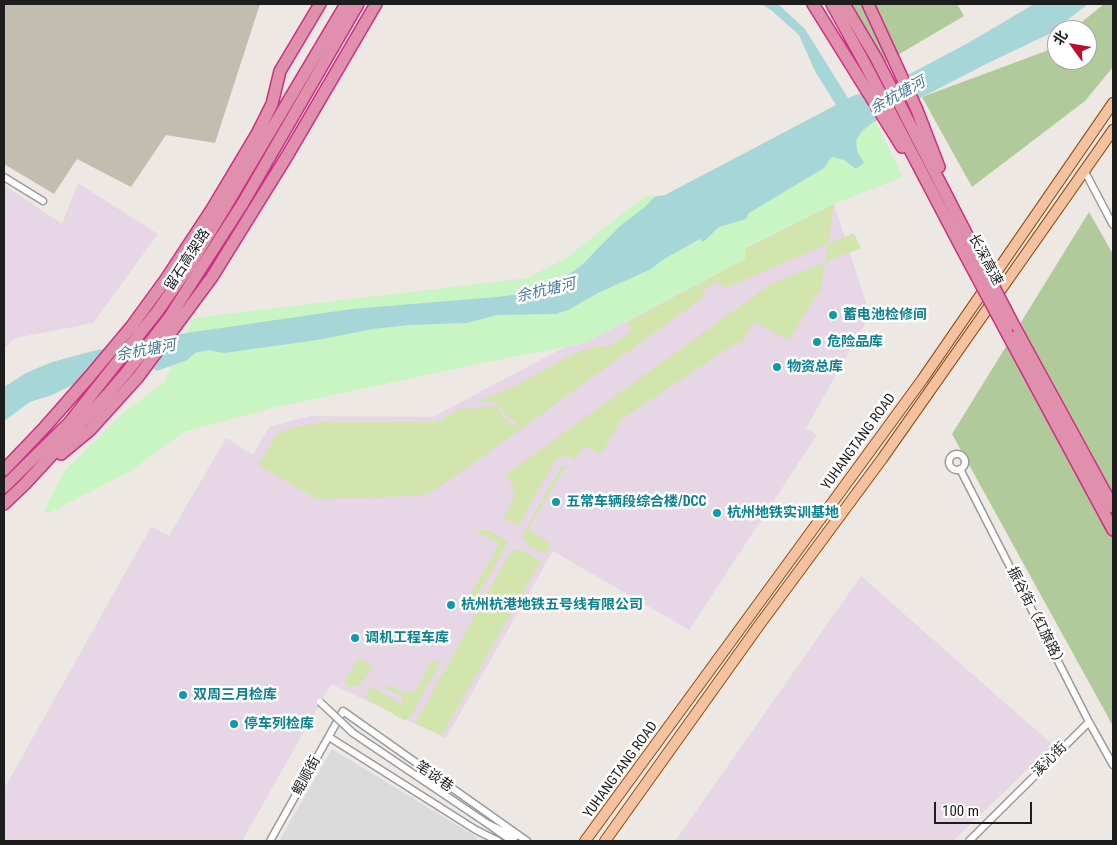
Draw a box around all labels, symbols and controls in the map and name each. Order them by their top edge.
north arrow [1047,20,1097,70]
text: 北 [1050,27,1071,48]
water label: 余杭塘河 [867,74,929,118]
street label: 留石高架路 [162,226,214,294]
street label: 长深高速 [964,231,1006,289]
water label: 余杭塘河 [515,275,577,307]
place label: 蓄电池检修间 [843,307,927,323]
marker: 蓄电池检修间 [827,309,839,321]
place label: 危险品库 [827,334,883,350]
marker: 危险品库 [811,336,823,348]
water label: 余杭塘河 [115,337,177,365]
place label: 物资总库 [787,359,843,375]
marker: 物资总库 [771,361,783,373]
street label: YUHANGTANG ROAD [818,390,900,494]
place label: 五常车辆段综合楼/DCC [566,494,707,510]
marker: 五常车辆段综合楼/DCC [550,496,562,508]
place label: 杭州地铁实训基地 [727,505,839,521]
marker: 杭州地铁实训基地 [711,507,723,519]
street label: 振谷街（红旗路） [1003,564,1069,672]
place label: 杭州杭港地铁五号线有限公司 [461,597,643,613]
marker: 杭州杭港地铁五号线有限公司 [445,599,457,611]
place label: 调机工程车库 [365,630,449,646]
marker: 调机工程车库 [349,632,361,644]
place label: 双周三月检库 [193,687,277,703]
marker: 双周三月检库 [177,689,189,701]
place label: 停车列检库 [244,716,314,732]
marker: 停车列检库 [228,718,240,730]
street label: YUHANGTANG ROAD [580,718,662,822]
street label: 溪沁街 [1029,739,1071,781]
street label: 鲲顺街 [289,754,325,798]
street label: 笔谈巷 [412,758,456,796]
scale bar [937,792,1034,824]
text: 100 m [942,802,979,820]

